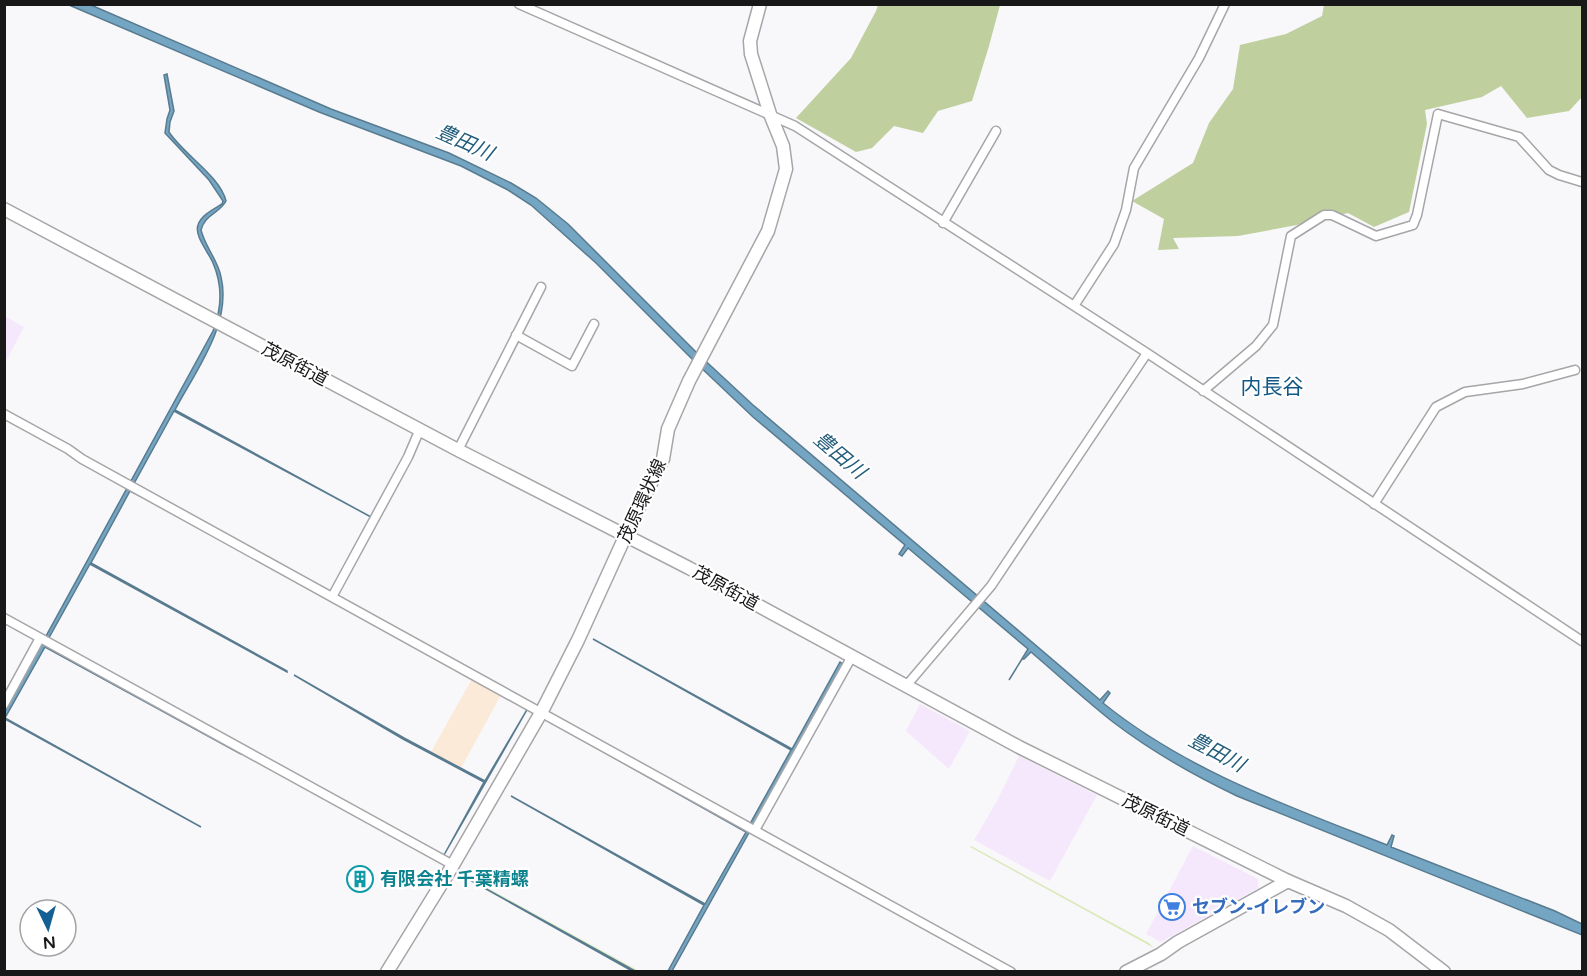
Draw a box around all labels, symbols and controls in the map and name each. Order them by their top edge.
water label: 豊田川 [432,120,499,167]
street label: 茂原街道 [258,337,332,391]
district label: 内長谷 [1241,375,1304,400]
water label: 豊田川 [809,427,872,486]
street label: 茂原環状線 [613,456,671,546]
street label: 茂原街道 [689,561,763,615]
water label: 豊田川 [1184,728,1250,779]
street label: 茂原街道 [1119,789,1193,841]
building icon: 有限会社 千葉精螺 [345,864,375,894]
place label: 有限会社 千葉精螺 [380,868,529,890]
supermarket icon: セブン-イレブン [1157,892,1187,922]
place label: セブン-イレブン [1192,896,1325,918]
north arrow [18,898,78,958]
text: N [42,931,56,952]

